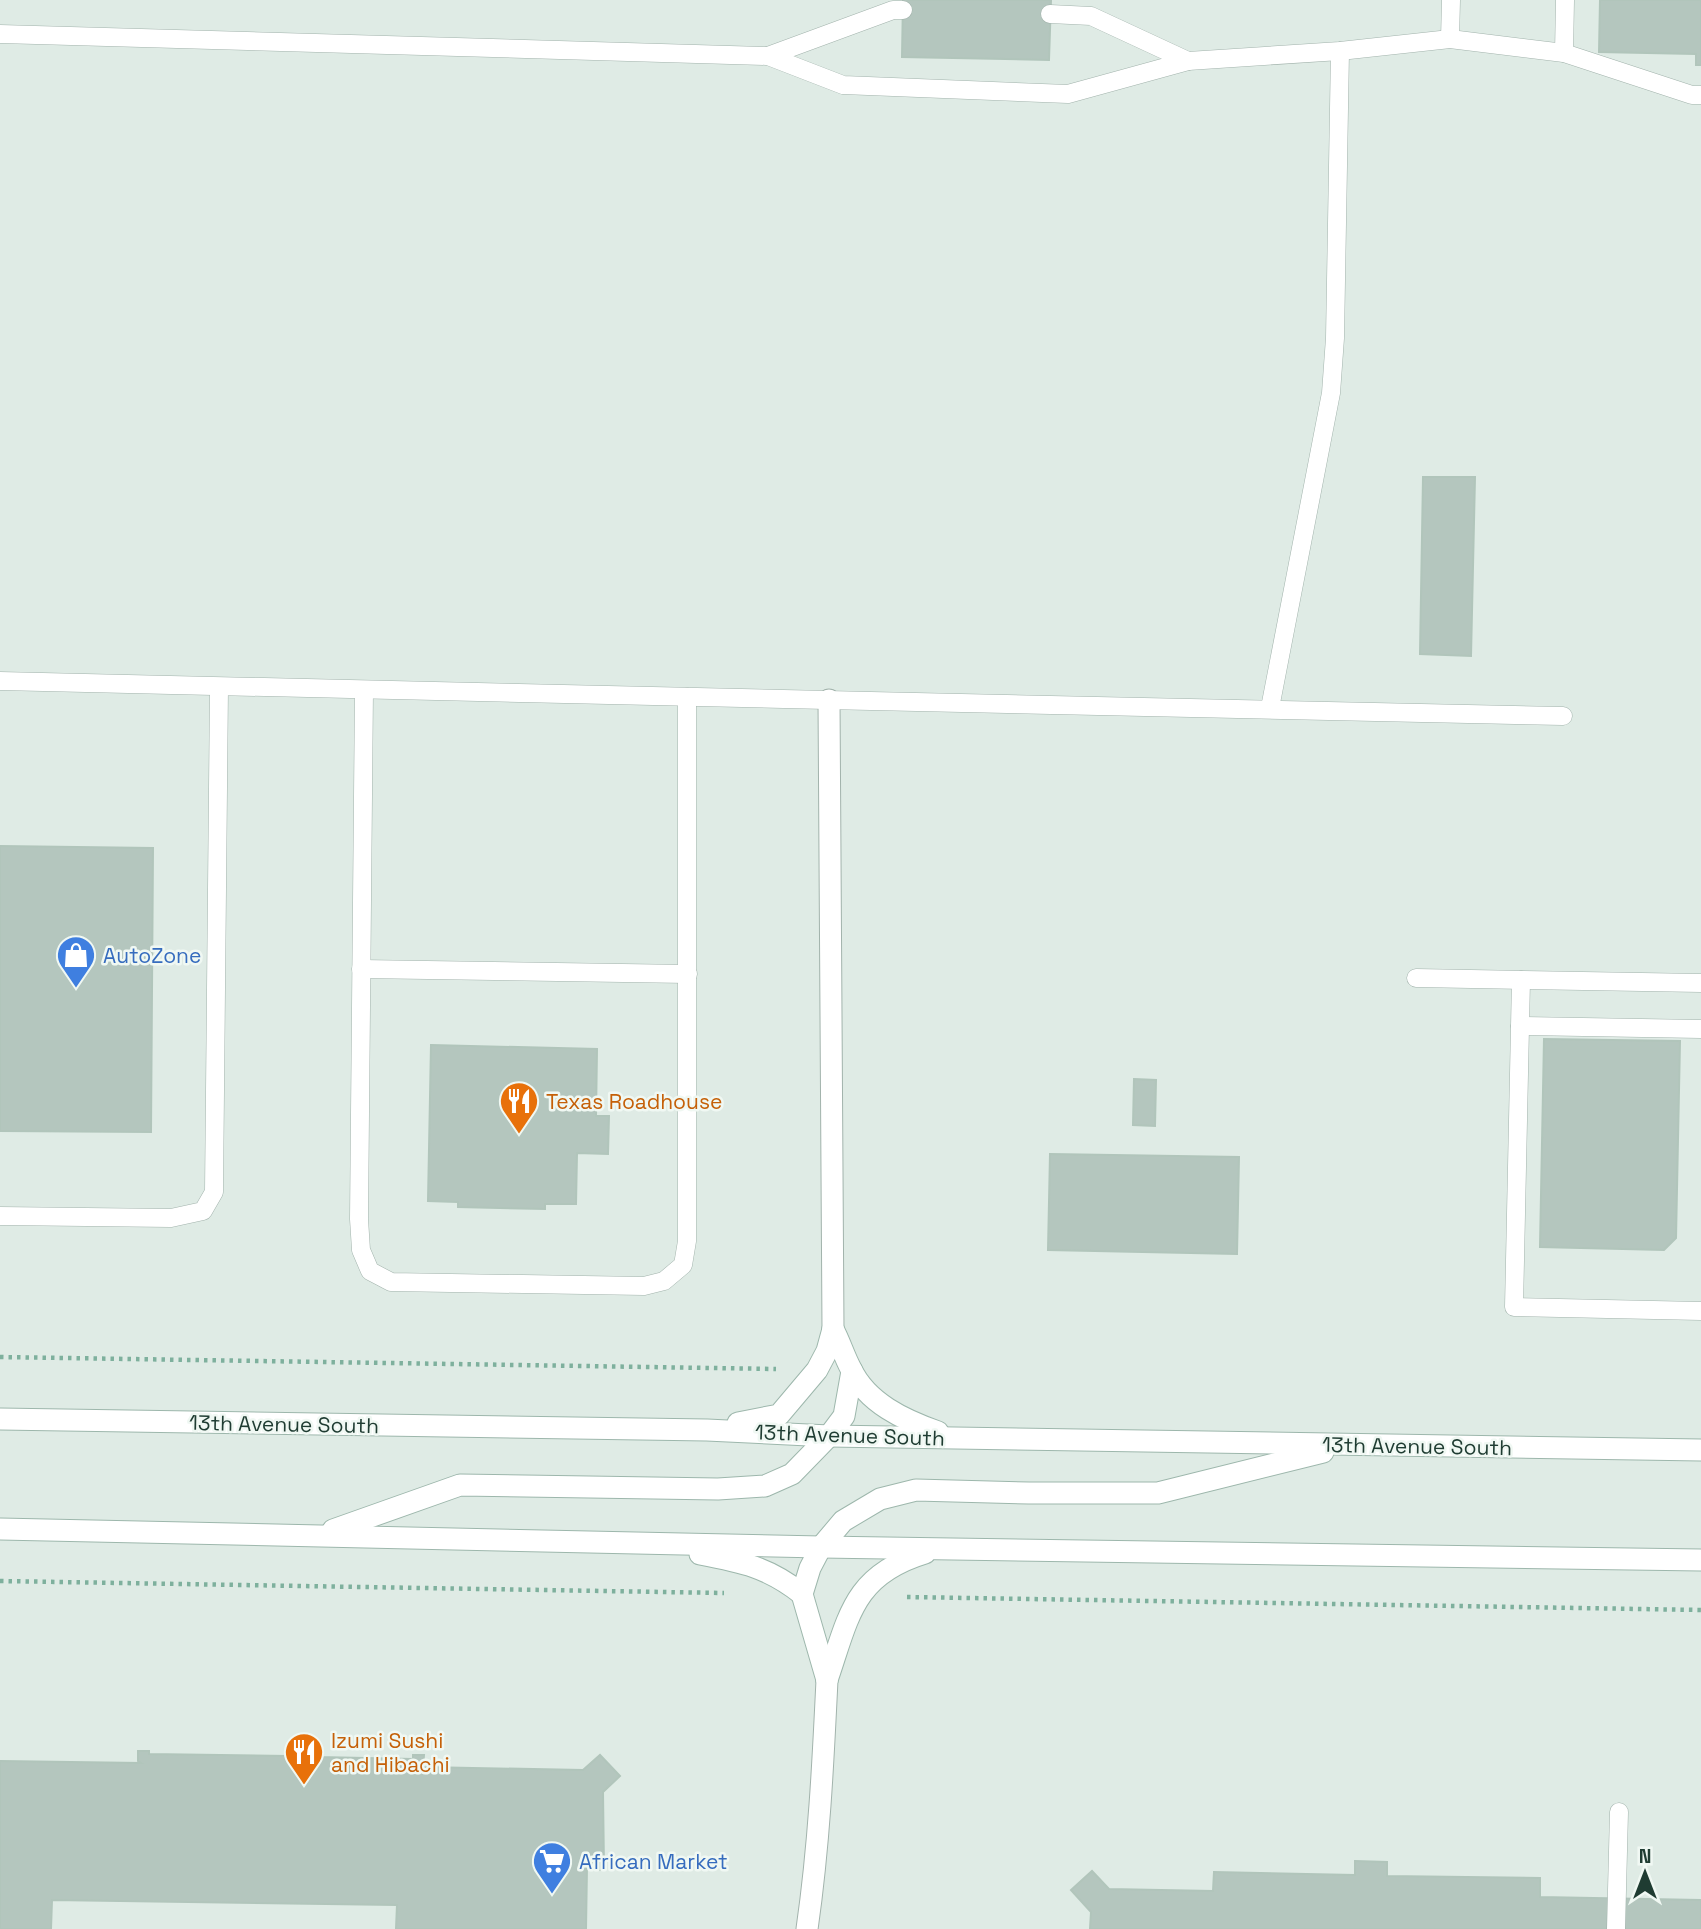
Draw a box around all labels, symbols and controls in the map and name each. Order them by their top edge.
shop icon: AutoZone [55,934,97,989]
place label: AutoZone [103,942,201,969]
restaurant icon: Texas Roadhouse [498,1080,540,1135]
place label: Texas Roadhouse [546,1088,722,1115]
street label: 13th Avenue South [189,1409,379,1439]
street label: 13th Avenue South [755,1418,945,1452]
street label: 13th Avenue South [1322,1431,1512,1461]
place label: Izumi Sushi and Hibachi [331,1727,450,1778]
restaurant icon: Izumi Sushi and Hibachi [283,1731,325,1786]
north arrow [1610,1838,1680,1908]
supermarket icon: African Market [531,1840,573,1895]
text: N [1639,1844,1651,1869]
place label: African Market [579,1848,728,1875]

